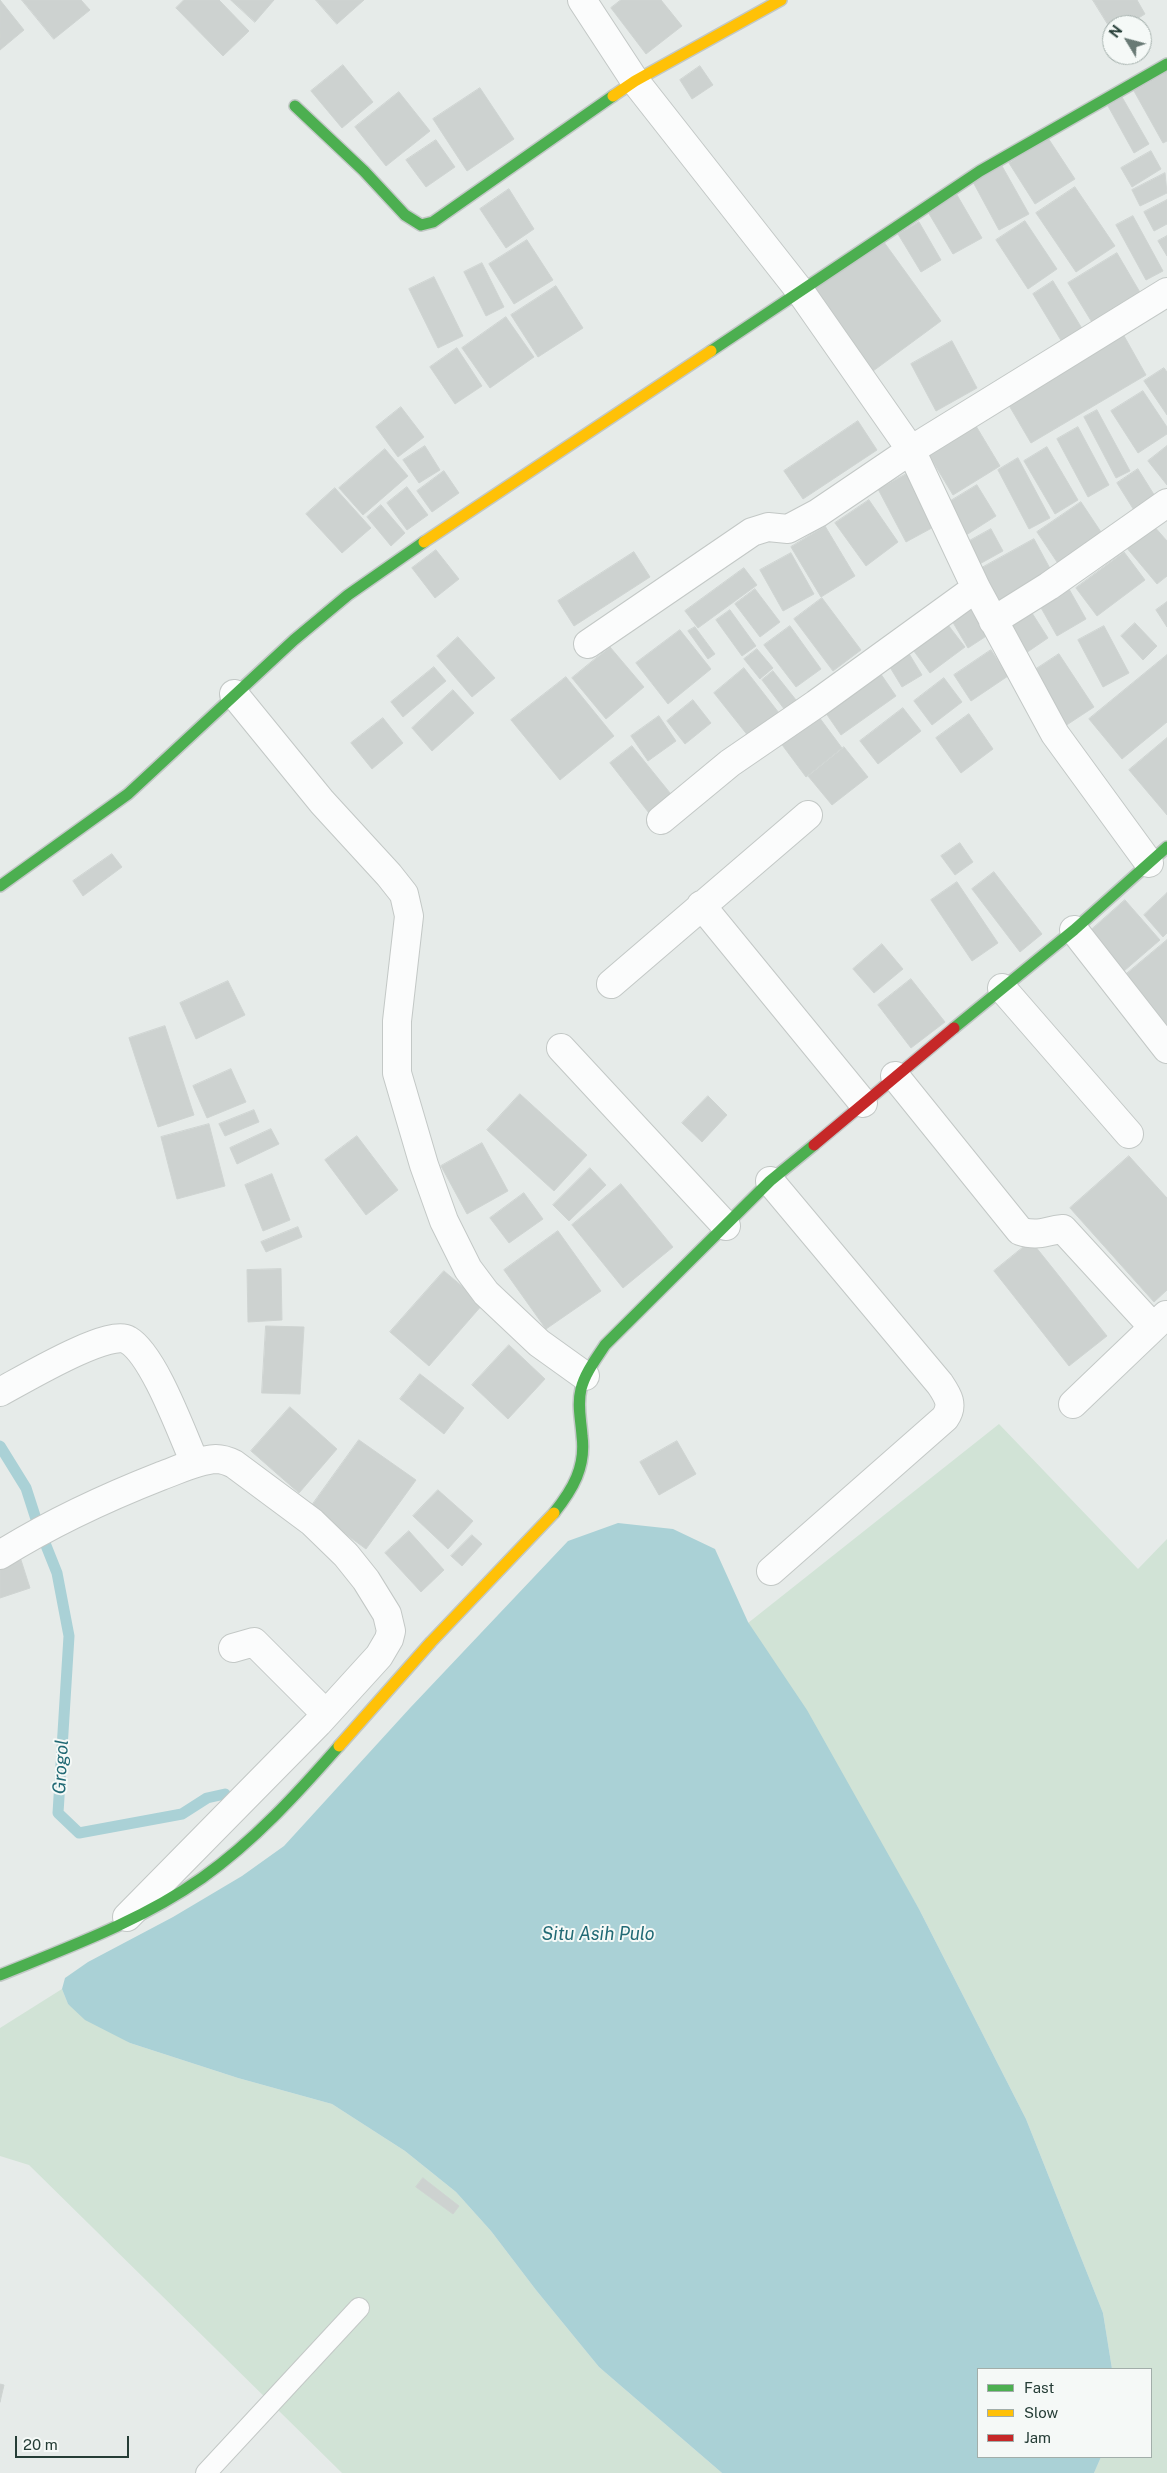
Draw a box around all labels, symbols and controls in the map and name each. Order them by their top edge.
north arrow [1102,15,1152,65]
text: N [1106,22,1125,41]
water label: Grogol [49,1739,73,1795]
water label: Situ Asih Pulo [541,1923,655,1945]
legend [977,2368,1152,2458]
text: Fast [1024,2379,1054,2396]
text: Slow [1024,2404,1058,2421]
scale bar [18,2426,131,2458]
text: Jam [1024,2429,1051,2446]
text: 20 m [23,2436,58,2453]

